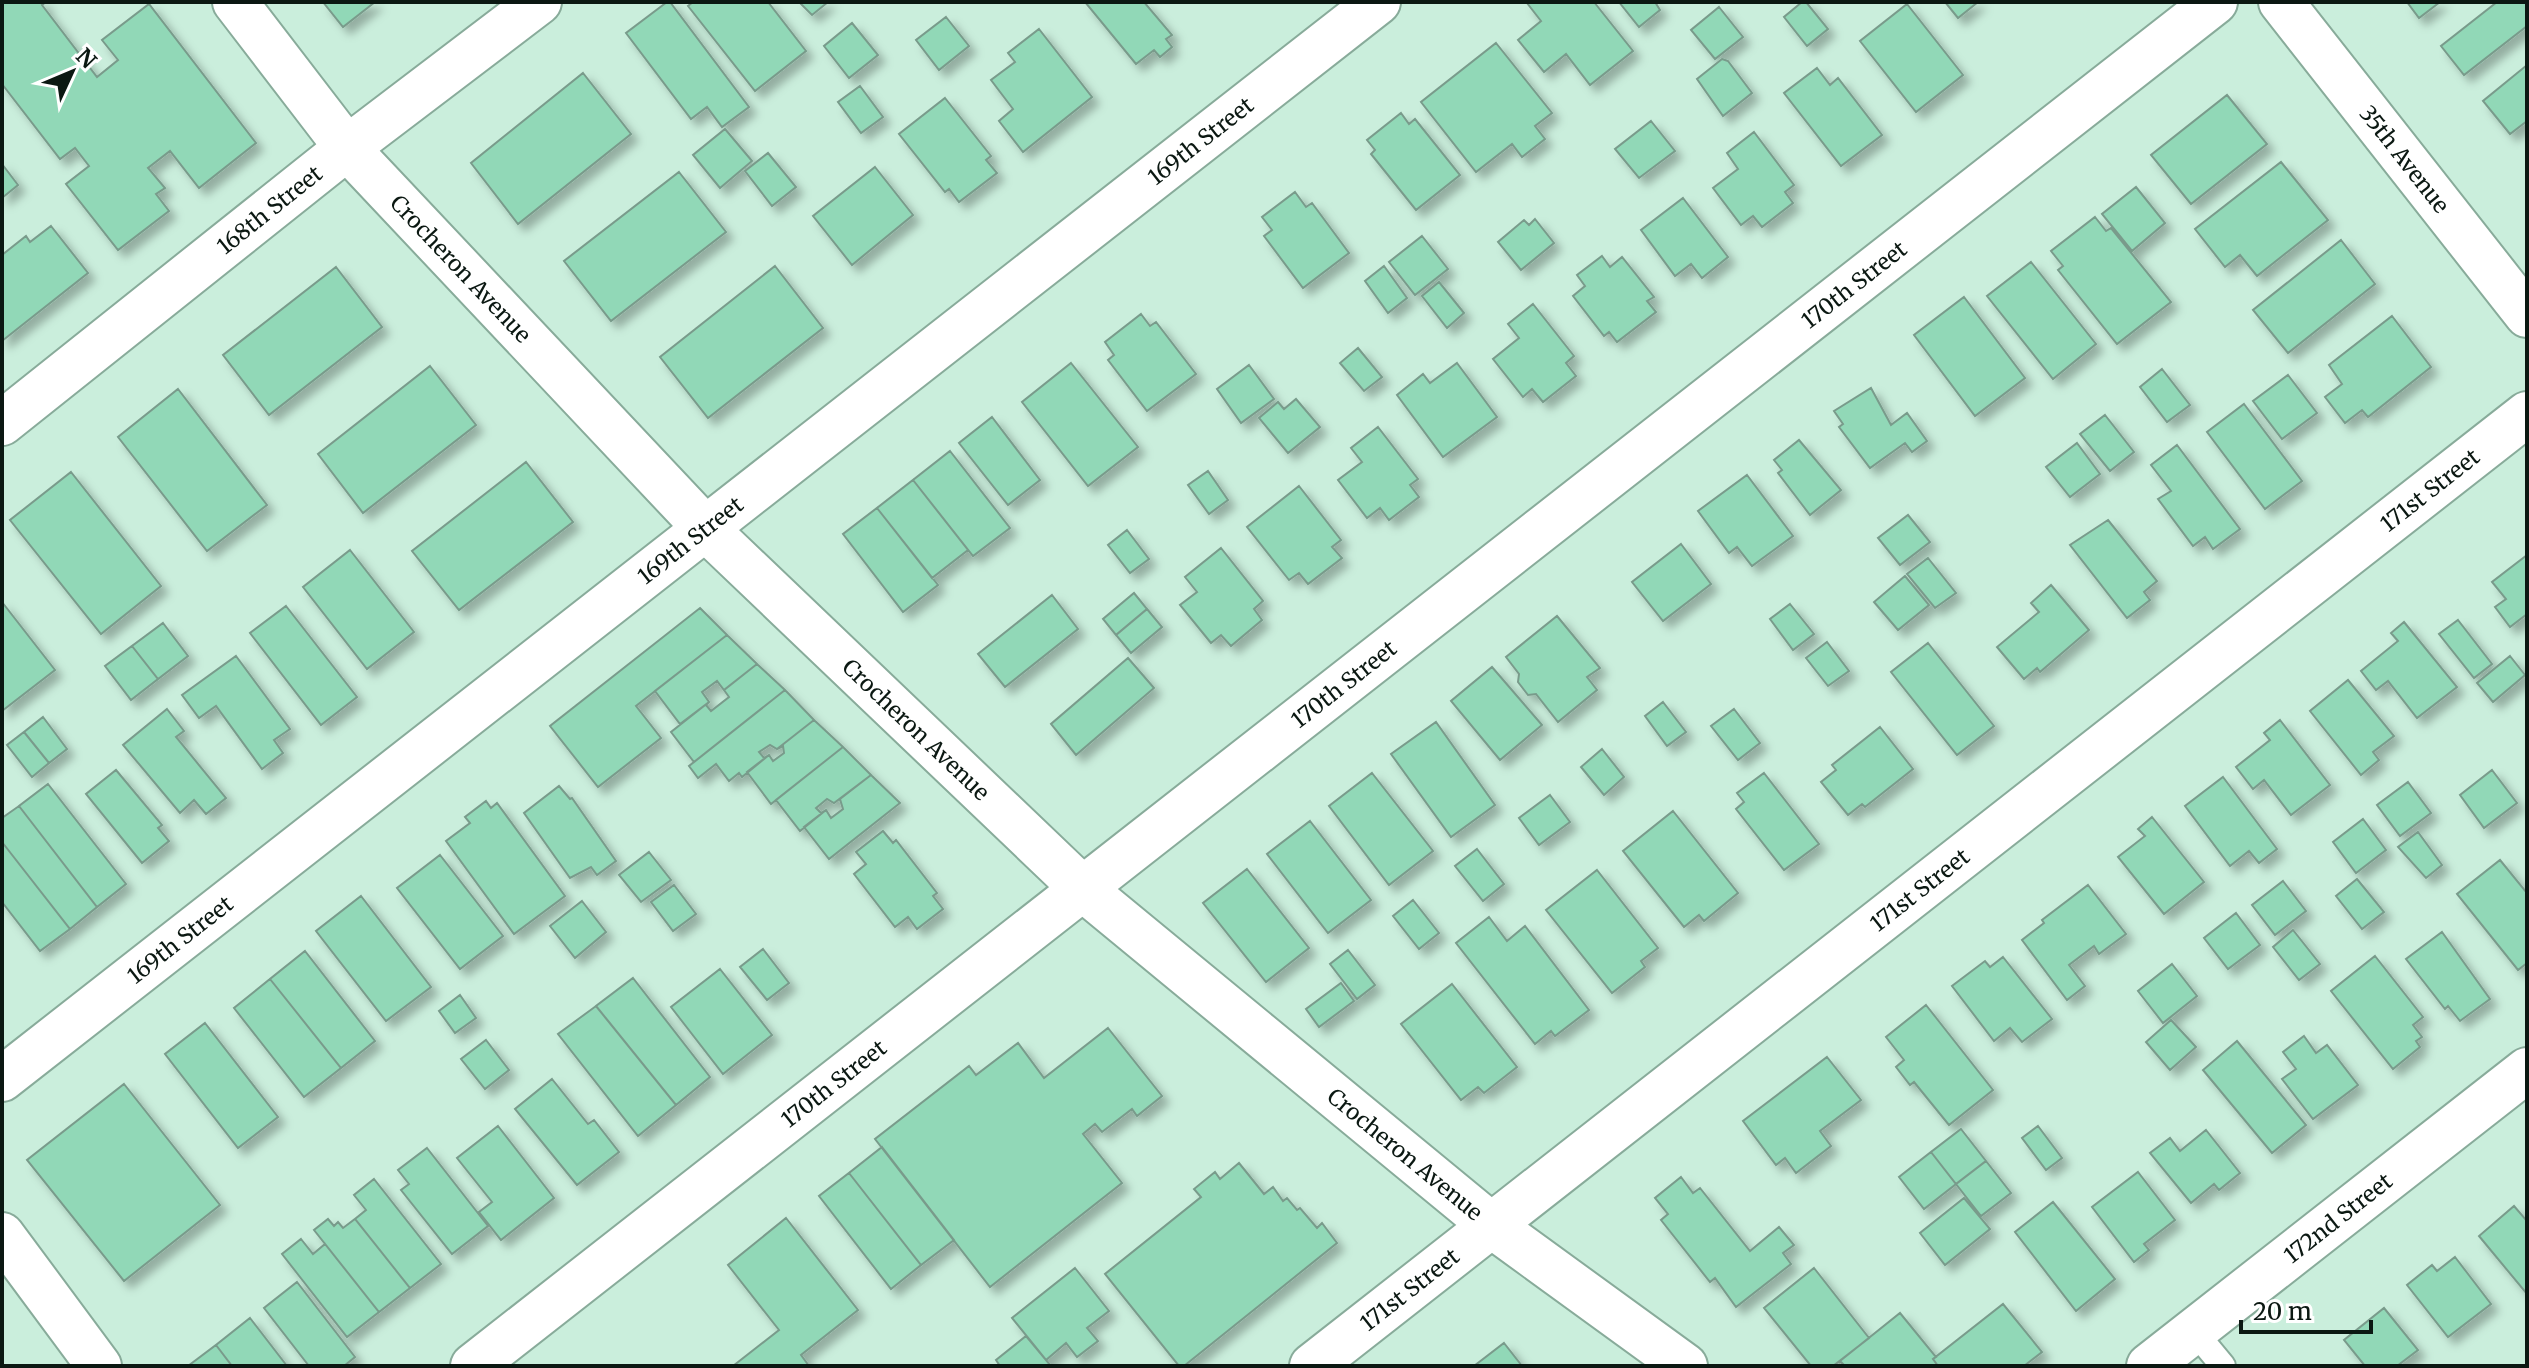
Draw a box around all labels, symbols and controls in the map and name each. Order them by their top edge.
north arrow [32,32,112,112]
text: N [70,42,103,75]
street label: 169th Street [1142,91,1259,191]
street label: 35th Avenue [2354,100,2455,219]
street label: 168th Street [211,159,328,260]
street label: Crocheron Avenue [385,189,537,349]
street label: 170th Street [1796,235,1913,335]
street label: 171st Street [2375,442,2485,538]
street label: 169th Street [632,490,749,590]
street label: 170th Street [1286,634,1402,734]
street label: Crocheron Avenue [837,653,996,806]
street label: 171st Street [1864,842,1975,937]
street label: 169th Street [122,889,239,990]
street label: 170th Street [775,1033,892,1134]
street label: Crocheron Avenue [1322,1082,1488,1226]
street label: 172nd Street [2278,1167,2398,1269]
street label: 171st Street [1354,1242,1465,1337]
scale bar [2241,1284,2371,1334]
text: 20 m [2253,1296,2312,1327]

